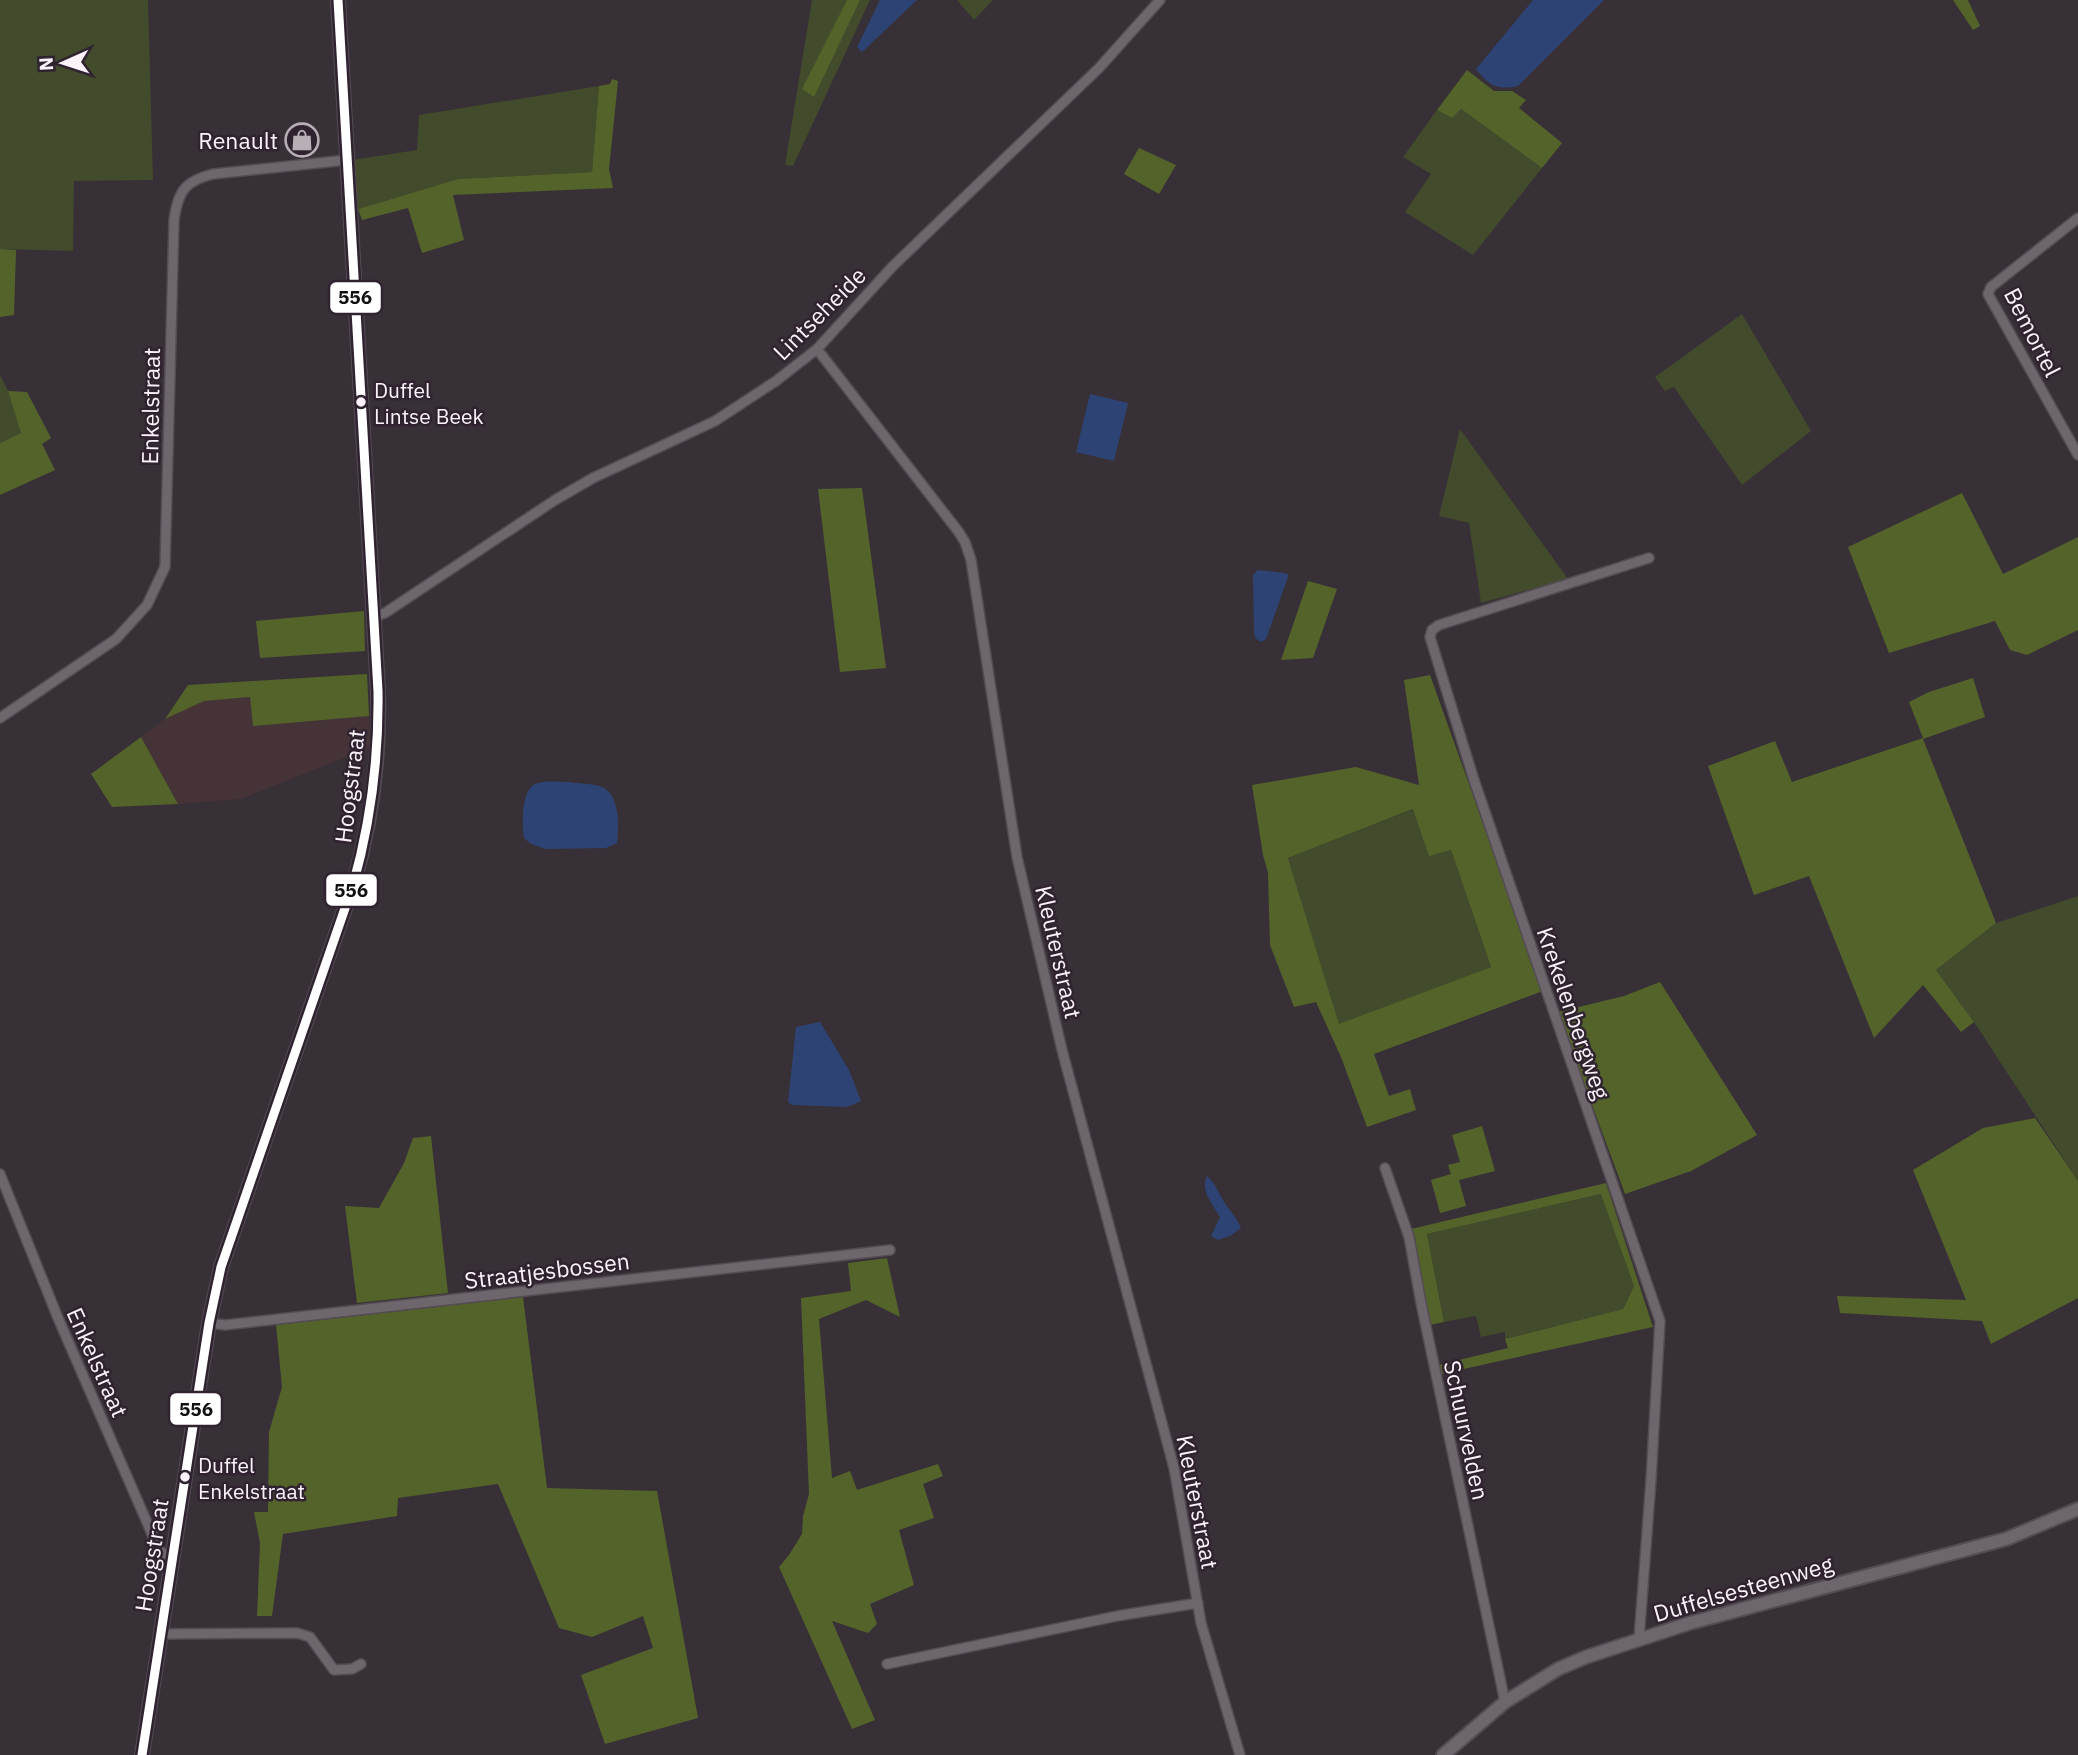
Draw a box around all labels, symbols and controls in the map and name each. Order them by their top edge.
north arrow [28,28,98,98]
text: N [34,56,58,71]
shop icon: Renault [283,121,321,159]
place label: Renault [198,125,278,155]
street label: Lintseheide [766,260,872,366]
line badge: 556 [329,281,382,314]
street label: Bemortel [1998,282,2068,382]
text: 556 [338,285,372,309]
street label: Enkelstraat [134,347,166,465]
place label: Duffel Lintse Beek [374,376,484,430]
marker: Duffel Lintse Beek [354,395,368,409]
street label: Hoogstraat [327,727,371,845]
line badge: 556 [325,873,378,907]
text: 556 [334,878,368,902]
street label: Kleuterstraat [1029,883,1089,1021]
street label: Krekelenbergweg [1531,923,1617,1103]
street label: Straatjesbossen [463,1245,631,1295]
street label: Enkelstraat [60,1302,136,1422]
street label: Schuurvelden [1438,1358,1496,1502]
line badge: 556 [169,1392,222,1426]
text: 556 [179,1397,213,1421]
street label: Kleuterstraat [1170,1433,1226,1571]
place label: Duffel Enkelstraat [198,1451,305,1505]
marker: Duffel Enkelstraat [178,1470,192,1484]
street label: Hoogstraat [127,1496,175,1614]
street label: Duffelsesteenweg [1650,1548,1836,1628]

